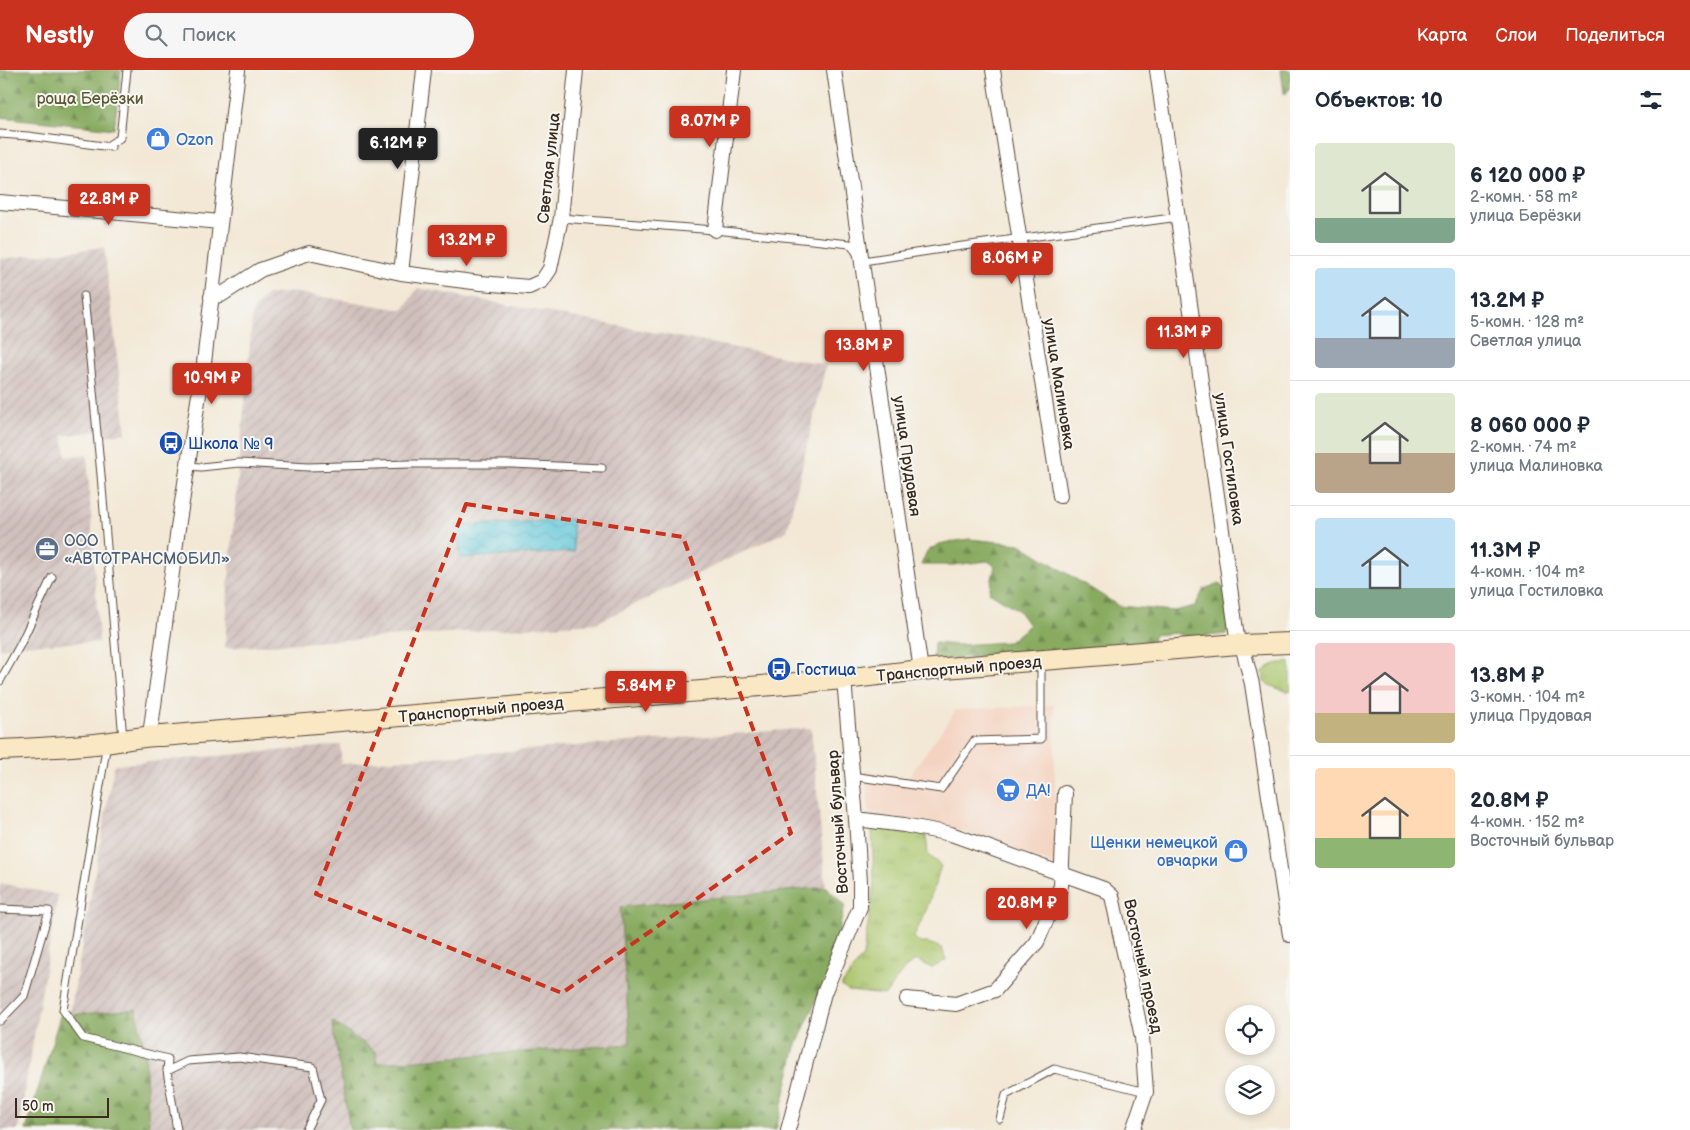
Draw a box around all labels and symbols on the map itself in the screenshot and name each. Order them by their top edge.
park label: роща Берёзки [36,90,144,109]
pin: 8.07M ₽ [664,106,756,148]
street label: Светлая улица [534,111,565,225]
shop icon: Ozon [145,126,171,152]
pin: 6.12M ₽ [352,128,444,170]
place label: Ozon [176,131,214,150]
pin: 22.8M ₽ [63,184,155,226]
pin: 13.2M ₽ [421,224,513,267]
pin: 8.06M ₽ [966,242,1058,285]
pin: 11.3M ₽ [1138,316,1230,359]
street label: улица Малиновка [1039,317,1078,452]
pin: 13.8M ₽ [818,330,910,372]
pin: 10.9M ₽ [166,362,258,405]
street label: улица Гостиловка [1210,392,1247,527]
street label: улица Прудовая [889,395,924,518]
bus stop icon: Школа № 9 [158,430,184,456]
place label: Школа № 9 [188,435,274,454]
place label: ООО «АВТОТРАНСМОБИЛ» [64,532,230,569]
office icon: ООО «АВТОТРАНСМОБИЛ» [34,536,60,562]
street label: Транспортный проезд [876,653,1043,686]
bus stop icon: Гостица [766,656,792,682]
place label: Гостица [796,661,857,680]
pin: 5.84M ₽ [600,670,692,713]
street label: Транспортный проезд [398,694,565,727]
street label: Восточный бульвар [824,749,853,894]
supermarket icon: ДА! [995,777,1021,803]
place label: ДА! [1026,782,1050,801]
place label: Щенки немецкой овчарки [1090,834,1218,871]
shop icon: Щенки немецкой овчарки [1223,838,1249,864]
pin: 20.8M ₽ [981,888,1073,930]
street label: Восточный проезд [1119,897,1166,1036]
scale bar [15,1095,109,1118]

